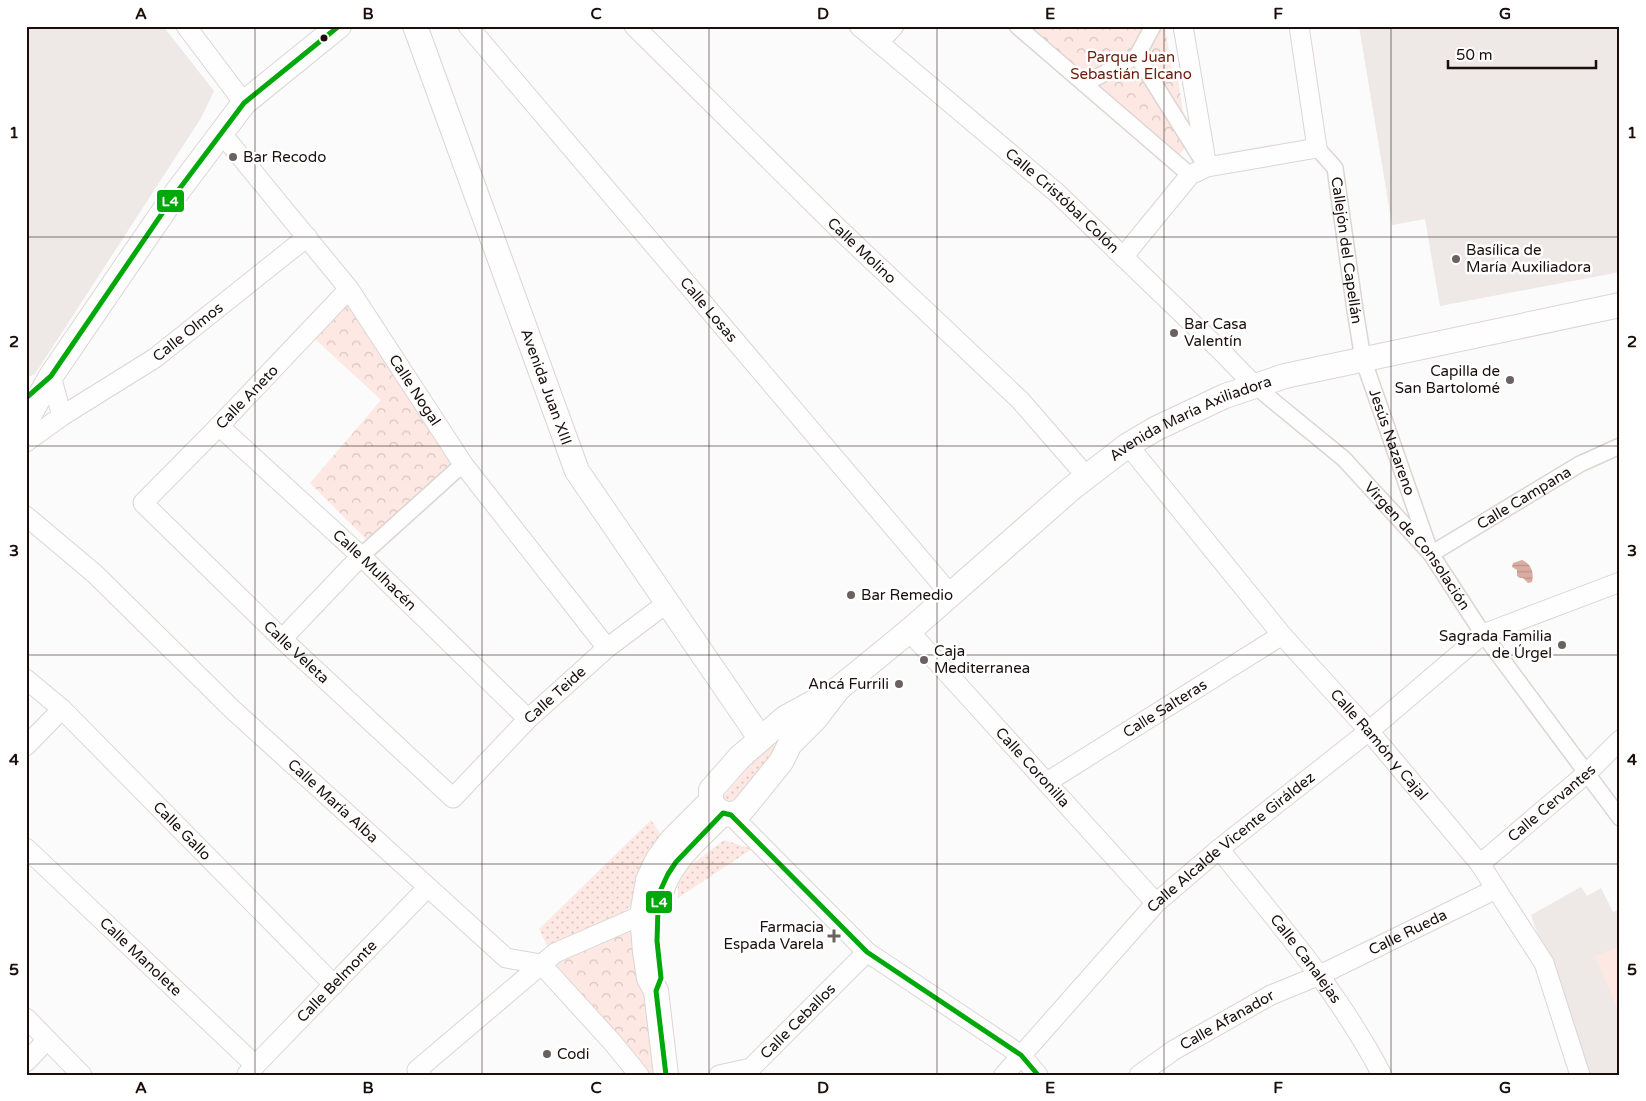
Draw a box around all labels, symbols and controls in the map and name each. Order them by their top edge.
text: A [135,4,147,24]
text: B [362,4,374,24]
text: C [590,4,602,24]
text: D [817,4,829,24]
text: E [1045,4,1055,24]
text: F [1273,4,1283,24]
text: G [1499,4,1511,24]
unlabelled marker [319,33,329,43]
scale bar [1448,38,1596,70]
text: 50 m [1456,46,1493,64]
park label: Parque Juan Sebastián Elcano [1070,48,1192,83]
text: 1 [9,123,19,143]
text: 1 [1627,123,1637,143]
street label: Calle Cristóbal Colón [1002,144,1123,257]
place label: Bar Recodo [243,148,326,166]
marker: Bar Recodo [227,151,239,163]
street label: Callejón del Capellán [1327,176,1366,325]
line badge: L4 [156,189,185,213]
text: L4 [162,193,179,210]
street label: Calle Molino [824,214,900,287]
place label: Basílica de María Auxiliadora [1466,241,1591,276]
marker: Basílica de María Auxiliadora [1450,253,1462,265]
street label: Calle Losas [676,274,741,346]
street label: Calle Olmos [149,298,227,365]
place label: Bar Casa Valentín [1184,315,1247,350]
street label: Avenida Juan XIII [517,326,576,447]
marker: Bar Casa Valentín [1168,327,1180,339]
text: 2 [9,332,19,352]
text: 2 [1627,332,1637,352]
street label: Calle Nogal [385,351,445,429]
street label: Calle Aneto [212,361,282,433]
place label: Capilla de San Bartolomé [1395,362,1500,397]
street label: Avenida María Axiliadora [1106,372,1274,465]
marker: Capilla de San Bartolomé [1504,374,1516,386]
street label: Jesús Nazareno [1365,386,1419,498]
street label: Calle Campana [1473,463,1574,533]
street label: Virgen de Consolación [1360,478,1474,613]
street label: Calle Mulhacén [329,526,420,614]
text: 3 [9,541,19,561]
text: 3 [1627,541,1637,561]
place label: Bar Remedio [861,586,953,604]
marker: Bar Remedio [845,589,857,601]
street label: Calle Veleta [260,617,333,687]
place label: Sagrada Familia de Úrgel [1439,627,1552,662]
marker: Sagrada Familia de Úrgel [1556,639,1568,651]
place label: Caja Mediterranea [934,642,1030,677]
marker: Caja Mediterranea [918,654,930,666]
street label: Calle Teide [520,662,590,727]
place label: Ancá Furrili [808,675,889,693]
street label: Calle Salteras [1119,675,1210,741]
marker: Ancá Furrili [893,678,905,690]
street label: Calle Ramón y Cajal [1326,685,1432,804]
street label: Calle Coronilla [992,724,1074,811]
text: 4 [9,750,19,770]
text: 4 [1627,750,1637,770]
street label: Calle María Alba [284,755,382,847]
street label: Calle Cervantes [1504,761,1599,846]
street label: Calle Alcalde Vicente Giráldez [1143,768,1318,916]
street label: Calle Gallo [149,798,215,864]
line badge: L4 [645,890,673,914]
text: L4 [651,894,668,911]
street label: Calle Rueda [1366,905,1450,959]
street label: Calle Canalejas [1266,911,1345,1007]
street label: Calle Manolete [96,914,185,1000]
place label: Farmacia Espada Varela [723,918,824,953]
marker: Farmacia Espada Varela [828,930,840,942]
street label: Calle Belmonte [293,936,381,1026]
text: 5 [9,960,19,980]
text: 5 [1627,960,1637,980]
street label: Calle Ceballos [756,980,839,1063]
street label: Calle Afanador [1177,986,1278,1054]
place label: Codi [557,1045,590,1063]
marker: Codi [541,1048,553,1060]
text: A [135,1078,147,1098]
text: B [362,1078,374,1098]
text: C [590,1078,602,1098]
text: D [817,1078,829,1098]
text: E [1045,1078,1055,1098]
text: F [1273,1078,1283,1098]
text: G [1499,1078,1511,1098]

